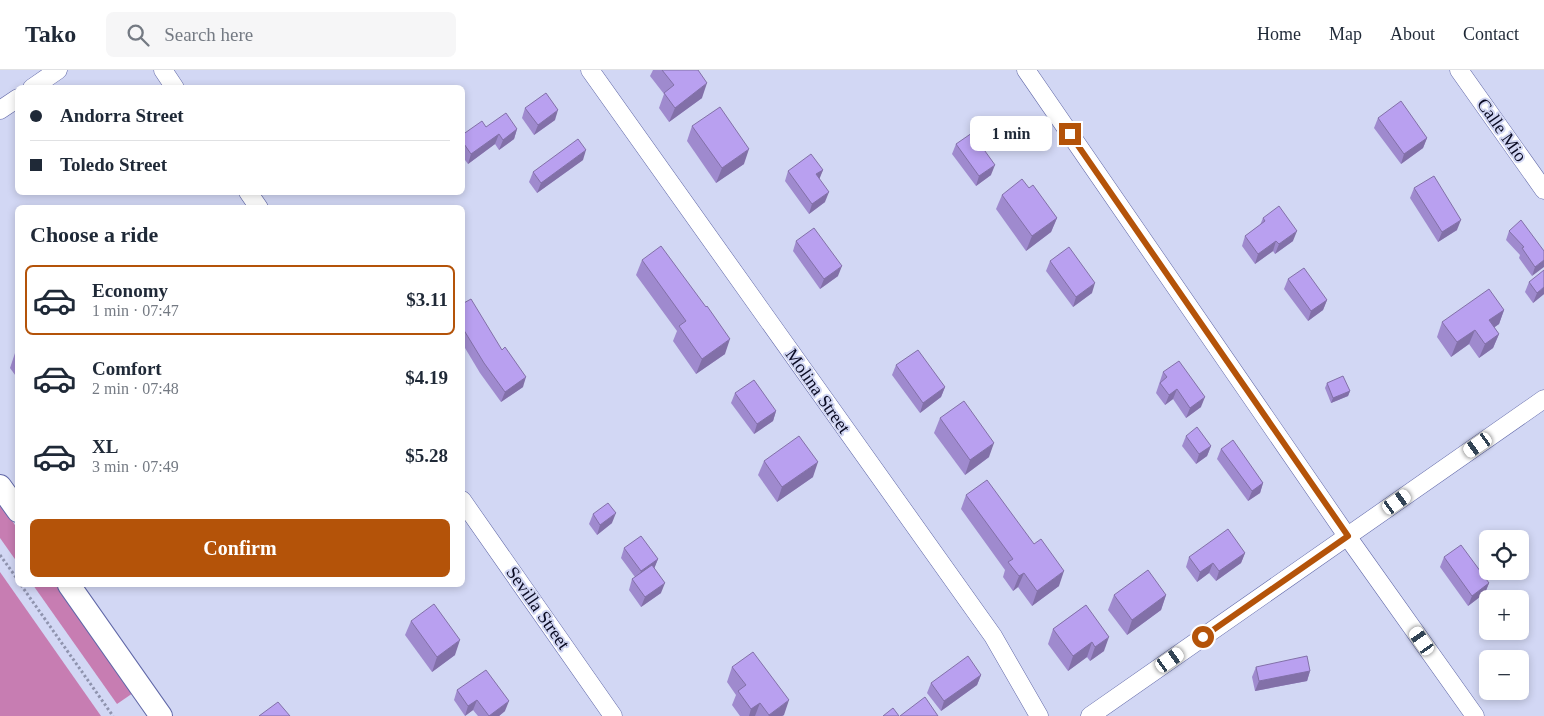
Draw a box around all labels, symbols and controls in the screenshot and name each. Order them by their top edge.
search box [106,12,456,57]
text: Tako [25,21,76,47]
icon: search [124,21,152,49]
text: Search here [164,24,253,45]
text: Home [1257,24,1301,44]
text: Map [1329,24,1362,44]
text: About [1390,24,1435,44]
text: Contact [1463,24,1519,44]
street label: Calle Mio [1473,95,1531,165]
text: Andorra Street [60,105,184,126]
callout: 1 min [970,116,1052,152]
route end [1059,123,1081,145]
text: 1 min [992,125,1030,142]
text: Toledo Street [60,154,167,175]
text: Choose a ride [30,222,158,247]
icon: car [32,278,77,323]
text: Economy [92,280,168,301]
text: $3.11 [406,289,448,310]
text: 1 min · 07:47 [92,302,179,319]
street label: Molina Street [782,345,854,437]
icon: car [32,356,77,401]
text: Comfort [92,358,162,379]
text: $4.19 [405,367,448,388]
text: 2 min · 07:48 [92,380,179,397]
car [1461,430,1494,460]
icon: car [32,434,77,479]
text: XL [92,436,118,457]
text: $5.28 [405,445,448,466]
text: 3 min · 07:49 [92,458,179,475]
car [1380,487,1413,517]
button: Confirm [30,519,450,577]
map controls [1479,530,1529,700]
button: locate [1479,530,1529,580]
street label: Sevilla Street [502,563,574,653]
button: + [1479,590,1529,640]
car [1407,624,1436,658]
route start [1192,626,1214,648]
car [1153,645,1186,675]
button: − [1479,650,1529,700]

